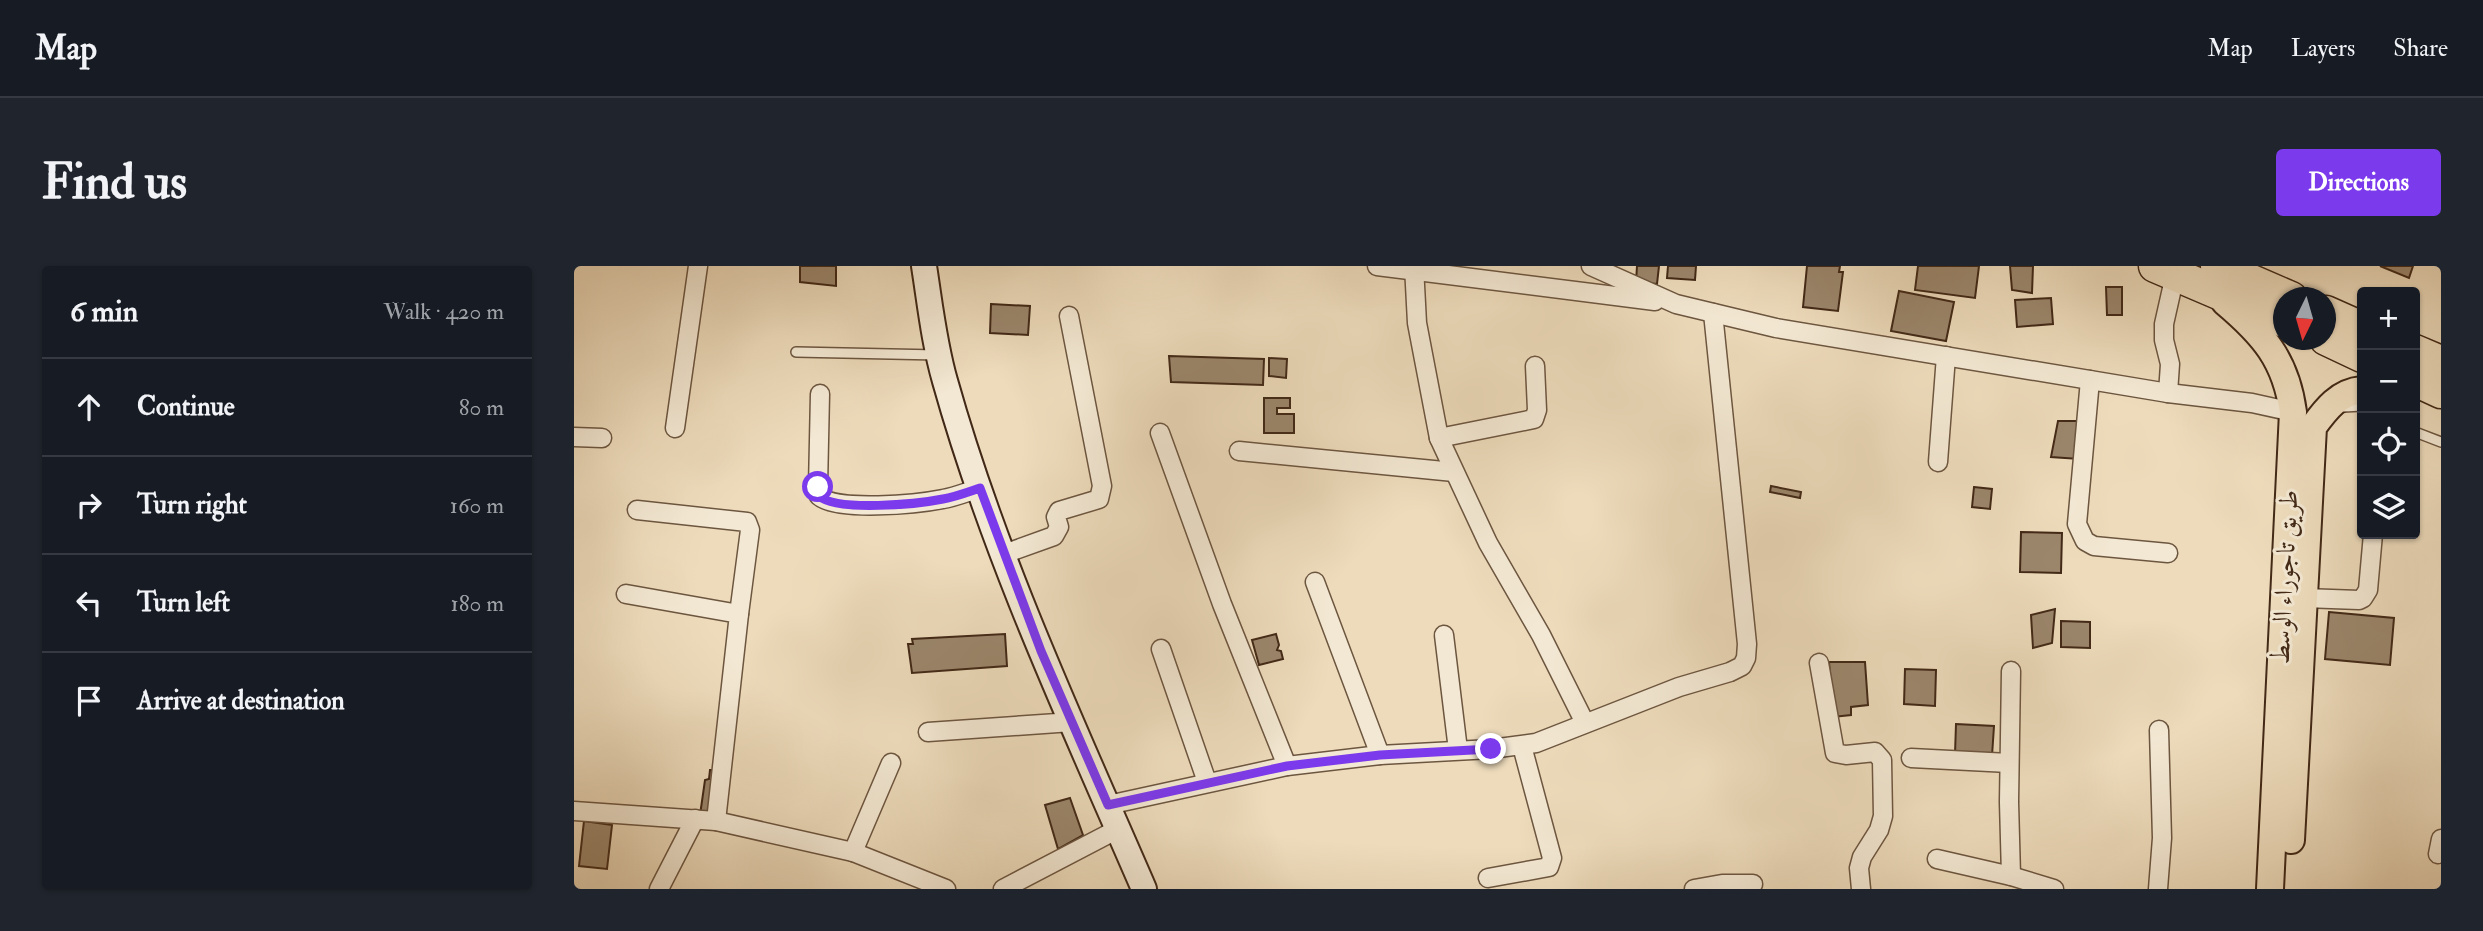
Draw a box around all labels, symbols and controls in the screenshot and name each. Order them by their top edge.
text: Map [35,28,97,69]
text: Map [2208,33,2253,64]
text: Layers [2291,33,2355,64]
text: Share [2393,33,2448,64]
button: Directions [2276,149,2441,216]
text: Find us [42,152,187,213]
north arrow [2273,287,2336,350]
map controls [2357,287,2420,539]
button: + [2357,287,2420,350]
text: 6 min [70,293,138,330]
text: Walk · 420 m [384,297,504,326]
button: − [2357,350,2420,413]
icon: ahead [70,388,108,426]
text: Continue [137,391,235,423]
text: 80 m [459,393,504,422]
button: locate [2357,413,2420,476]
route start [802,471,833,502]
button: layers [2357,476,2420,539]
icon: right [70,486,108,524]
text: Turn right [137,489,247,521]
street label: طريق تاجوراء الوسط [2264,489,2306,665]
text: 160 m [450,491,504,520]
icon: left [70,584,108,622]
text: Turn left [137,587,230,619]
text: 180 m [451,589,504,618]
icon: arrive [70,682,108,720]
text: Arrive at destination [137,685,345,717]
route end [1475,733,1506,764]

